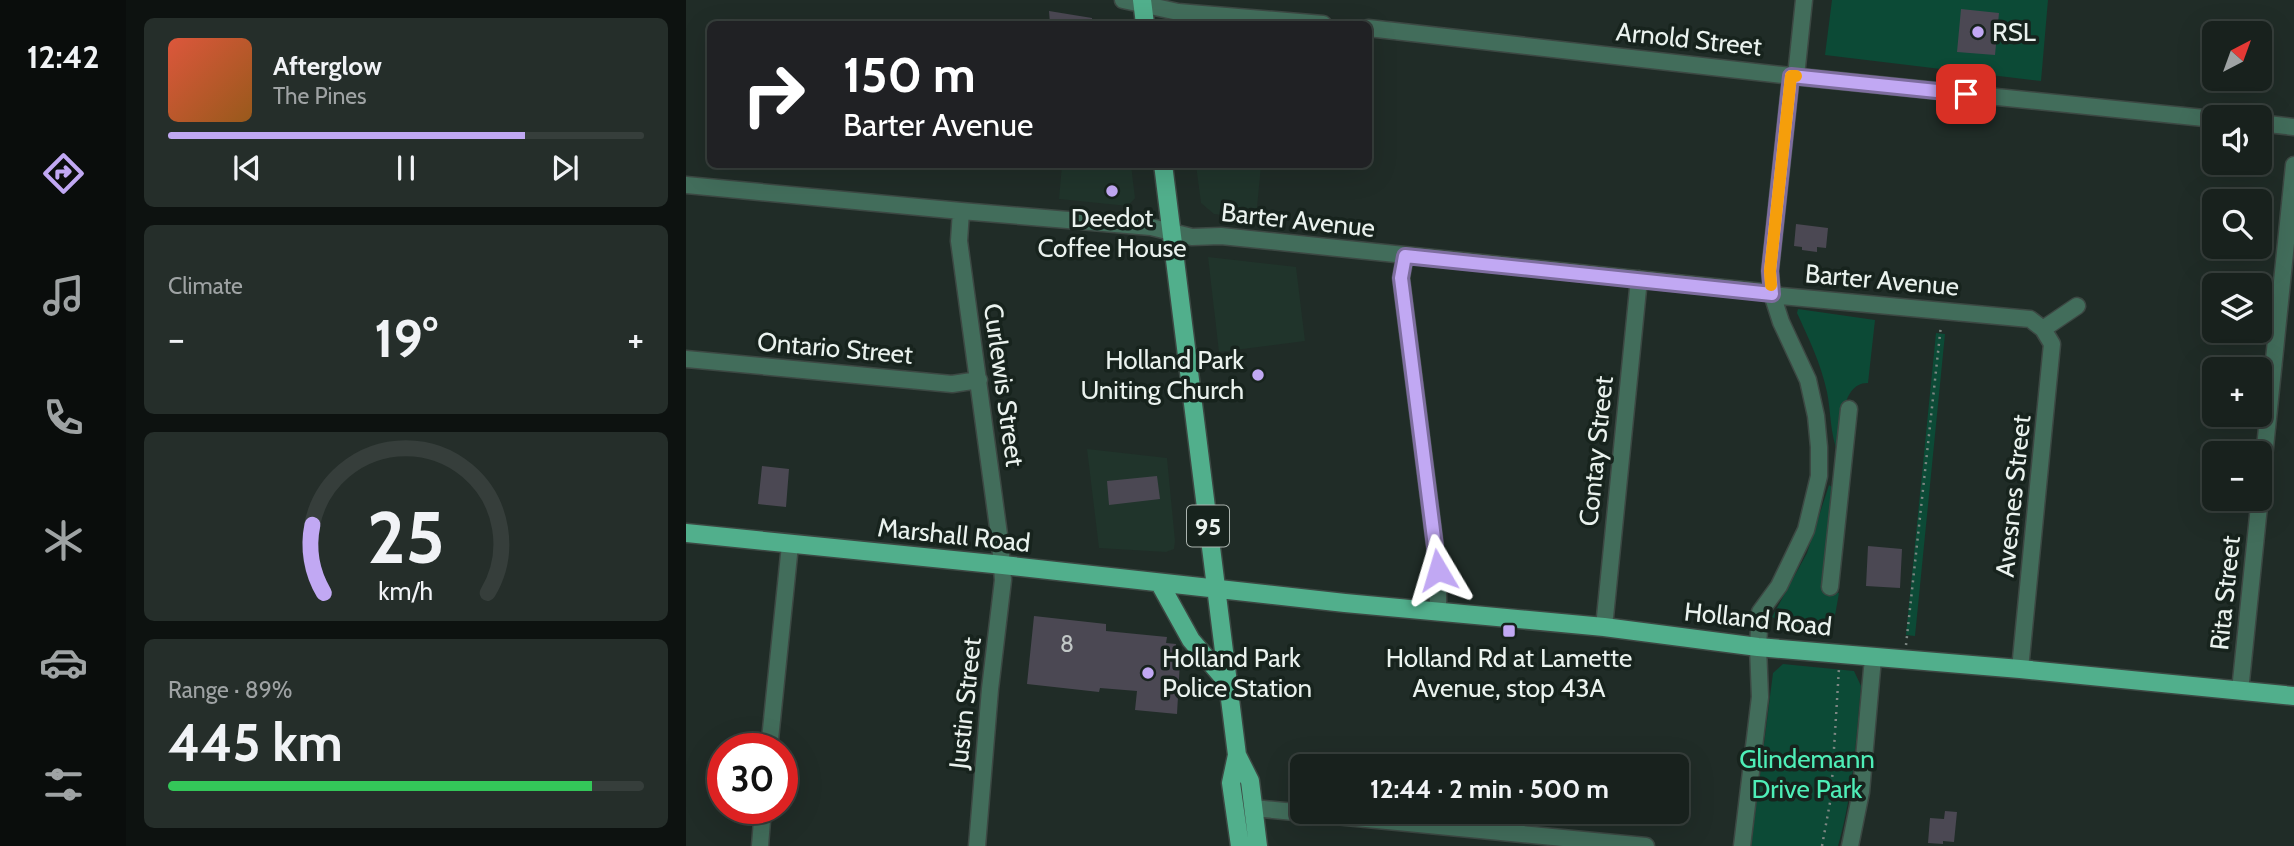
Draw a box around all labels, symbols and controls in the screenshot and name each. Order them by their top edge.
street label: Arnold Street [1615,15,1764,63]
place label: RSL [1992,16,2036,48]
north arrow [2202,21,2272,91]
map controls [2202,21,2272,511]
marker: RSL [1970,24,1986,40]
text: 12:42 [27,37,99,76]
text: 150 m [843,45,976,104]
icon: right [728,49,819,140]
text: Afterglow [273,50,382,82]
pin [1936,64,1996,124]
icon: arrive [1947,75,1985,113]
text: The Pines [273,82,367,110]
text: Barter Avenue [843,105,1033,144]
button: sound [2202,105,2272,175]
icon: directions [39,149,88,198]
icon: previous [228,149,266,187]
icon: pause [387,149,425,187]
icon: next [546,149,584,187]
marker: Deedot Coffee House [1104,183,1120,199]
button: search [2202,189,2272,259]
street label: Barter Avenue [1219,196,1377,244]
place label: Deedot Coffee House [1037,202,1187,264]
street label: Barter Avenue [1804,257,1960,303]
icon: music [39,271,88,320]
text: Climate [168,272,243,300]
button: layers [2202,273,2272,343]
street label: Curlewis Street [977,301,1031,469]
text: 19° [374,307,438,370]
text: − [168,315,185,362]
text: + [627,315,644,362]
street label: Ontario Street [756,325,914,371]
place label: Holland Park Uniting Church [1080,344,1244,406]
button: + [2202,357,2272,427]
marker: Holland Park Uniting Church [1250,367,1266,383]
street label: Contay Street [1572,374,1620,528]
icon: phone [39,393,88,442]
street label: Avesnes Street [1989,413,2037,579]
button: − [2202,441,2272,511]
text: 25 [367,493,445,581]
road number: 95 [1187,505,1229,546]
street label: Marshall Road [876,511,1032,559]
icon: climate [39,516,88,565]
position arrow [1401,533,1475,607]
street label: Rita Street [2203,534,2247,652]
text: km/h [379,575,433,605]
street label: Holland Road [1683,595,1833,643]
marker: Holland Rd at Lamette Avenue, stop 43A [1501,623,1517,639]
house number: 8 [1060,630,1074,658]
street label: Justin Street [942,635,988,771]
icon: car [39,638,88,687]
place label: Holland Park Police Station [1162,642,1312,704]
place label: Holland Rd at Lamette Avenue, stop 43A [1386,642,1632,704]
marker: Holland Park Police Station [1140,665,1156,681]
text: Range · 89% [168,676,292,704]
text: 445 km [168,711,343,774]
speed limit sign: 30 [707,733,798,824]
park label: Glindemann Drive Park [1739,743,1875,805]
icon: filters [39,760,88,809]
text: 12:44 · 2 min · 500 m [1370,773,1609,805]

